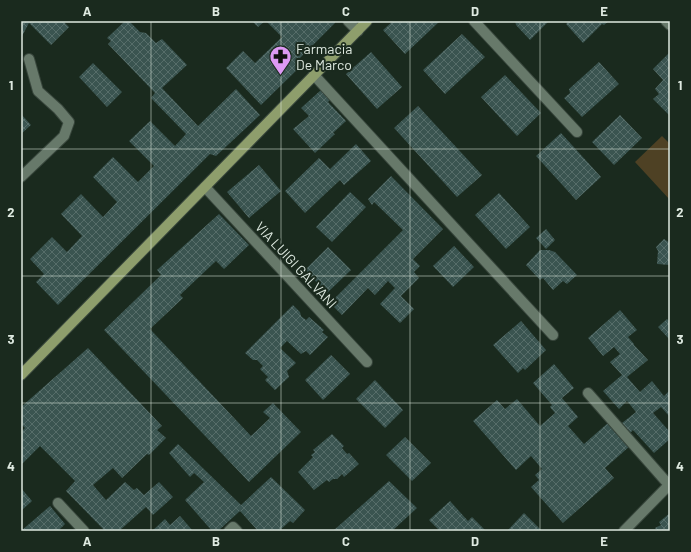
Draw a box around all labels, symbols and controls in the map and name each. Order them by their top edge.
text: A [83,3,92,19]
text: B [212,3,220,19]
text: C [342,3,350,19]
text: D [471,3,479,19]
text: E [600,3,608,19]
place label: Farmacia De Marco [296,40,353,73]
pharmacy icon: Farmacia De Marco [268,44,294,77]
text: 1 [9,77,13,93]
text: 1 [678,77,682,93]
text: 2 [7,204,15,220]
text: 2 [676,204,684,220]
street label: VIA LUIGI GALVANI [252,218,341,311]
text: 3 [7,331,15,347]
text: 3 [676,331,684,347]
text: 4 [7,458,15,474]
text: 4 [676,458,684,474]
text: A [83,533,92,549]
text: B [212,533,220,549]
text: C [342,533,350,549]
text: D [471,533,479,549]
text: E [600,533,608,549]

